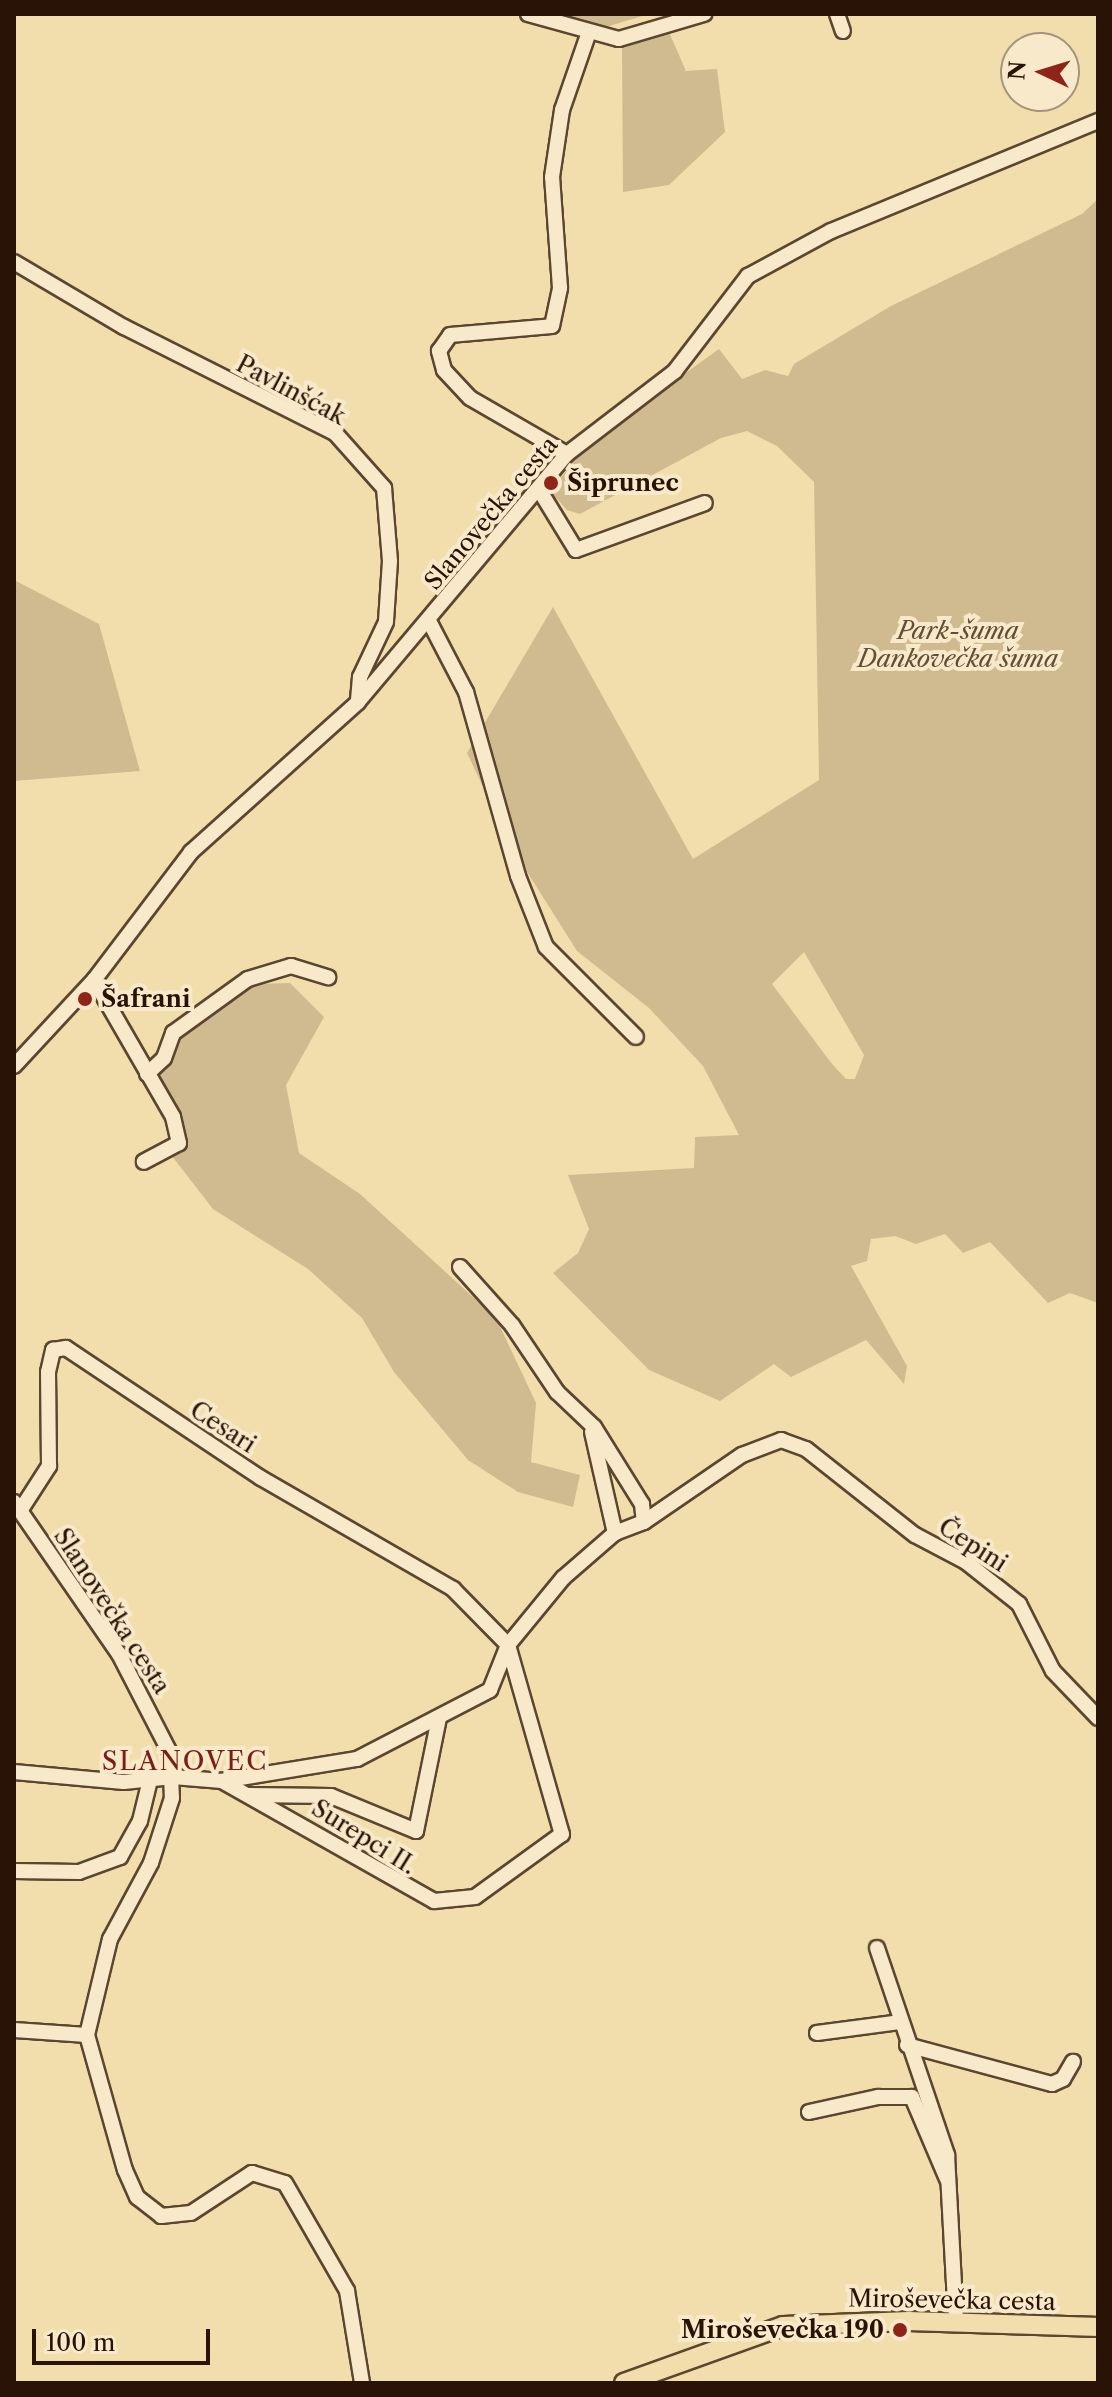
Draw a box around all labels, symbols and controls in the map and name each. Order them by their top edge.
north arrow [1000,32,1080,112]
text: N [1003,60,1032,81]
street label: Pavlinšćak [231,349,351,431]
street label: Slanovečka cesta [418,430,564,596]
place label: Šiprunec [567,469,679,497]
marker: Šiprunec [542,474,560,492]
park label: Park-šuma Dankovečka šuma [858,617,1058,673]
place label: Šafrani [101,985,191,1013]
marker: Šafrani [76,990,94,1008]
street label: Cesari [185,1395,261,1459]
street label: Čepini [933,1512,1013,1578]
street label: Slanovečka cesta [48,1523,176,1699]
district label: SLANOVEC [102,1746,268,1778]
street label: Surepci II. [306,1794,422,1880]
street label: Miroševečka cesta [848,2284,1056,2316]
scale bar [36,2313,214,2363]
place label: Miroševečka 190 [681,2316,884,2344]
marker: Miroševečka 190 [891,2321,909,2339]
text: 100 m [46,2328,115,2357]

